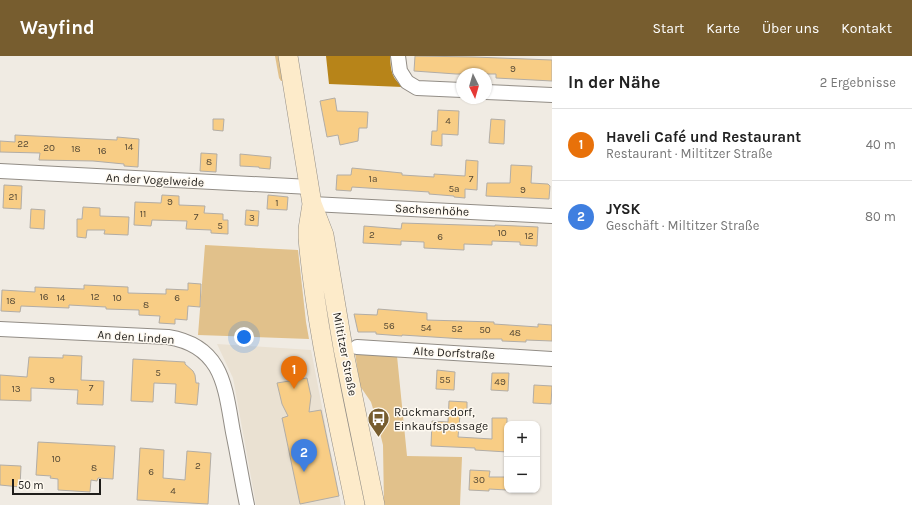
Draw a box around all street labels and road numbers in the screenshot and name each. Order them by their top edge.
street label: An der Vogelweide [106,170,204,190]
street label: Sachsenhöhe [395,201,469,219]
street label: Miltitzer Straße [330,311,360,397]
street label: An den Linden [97,327,175,347]
street label: Alte Dorfstraße [413,344,495,362]

